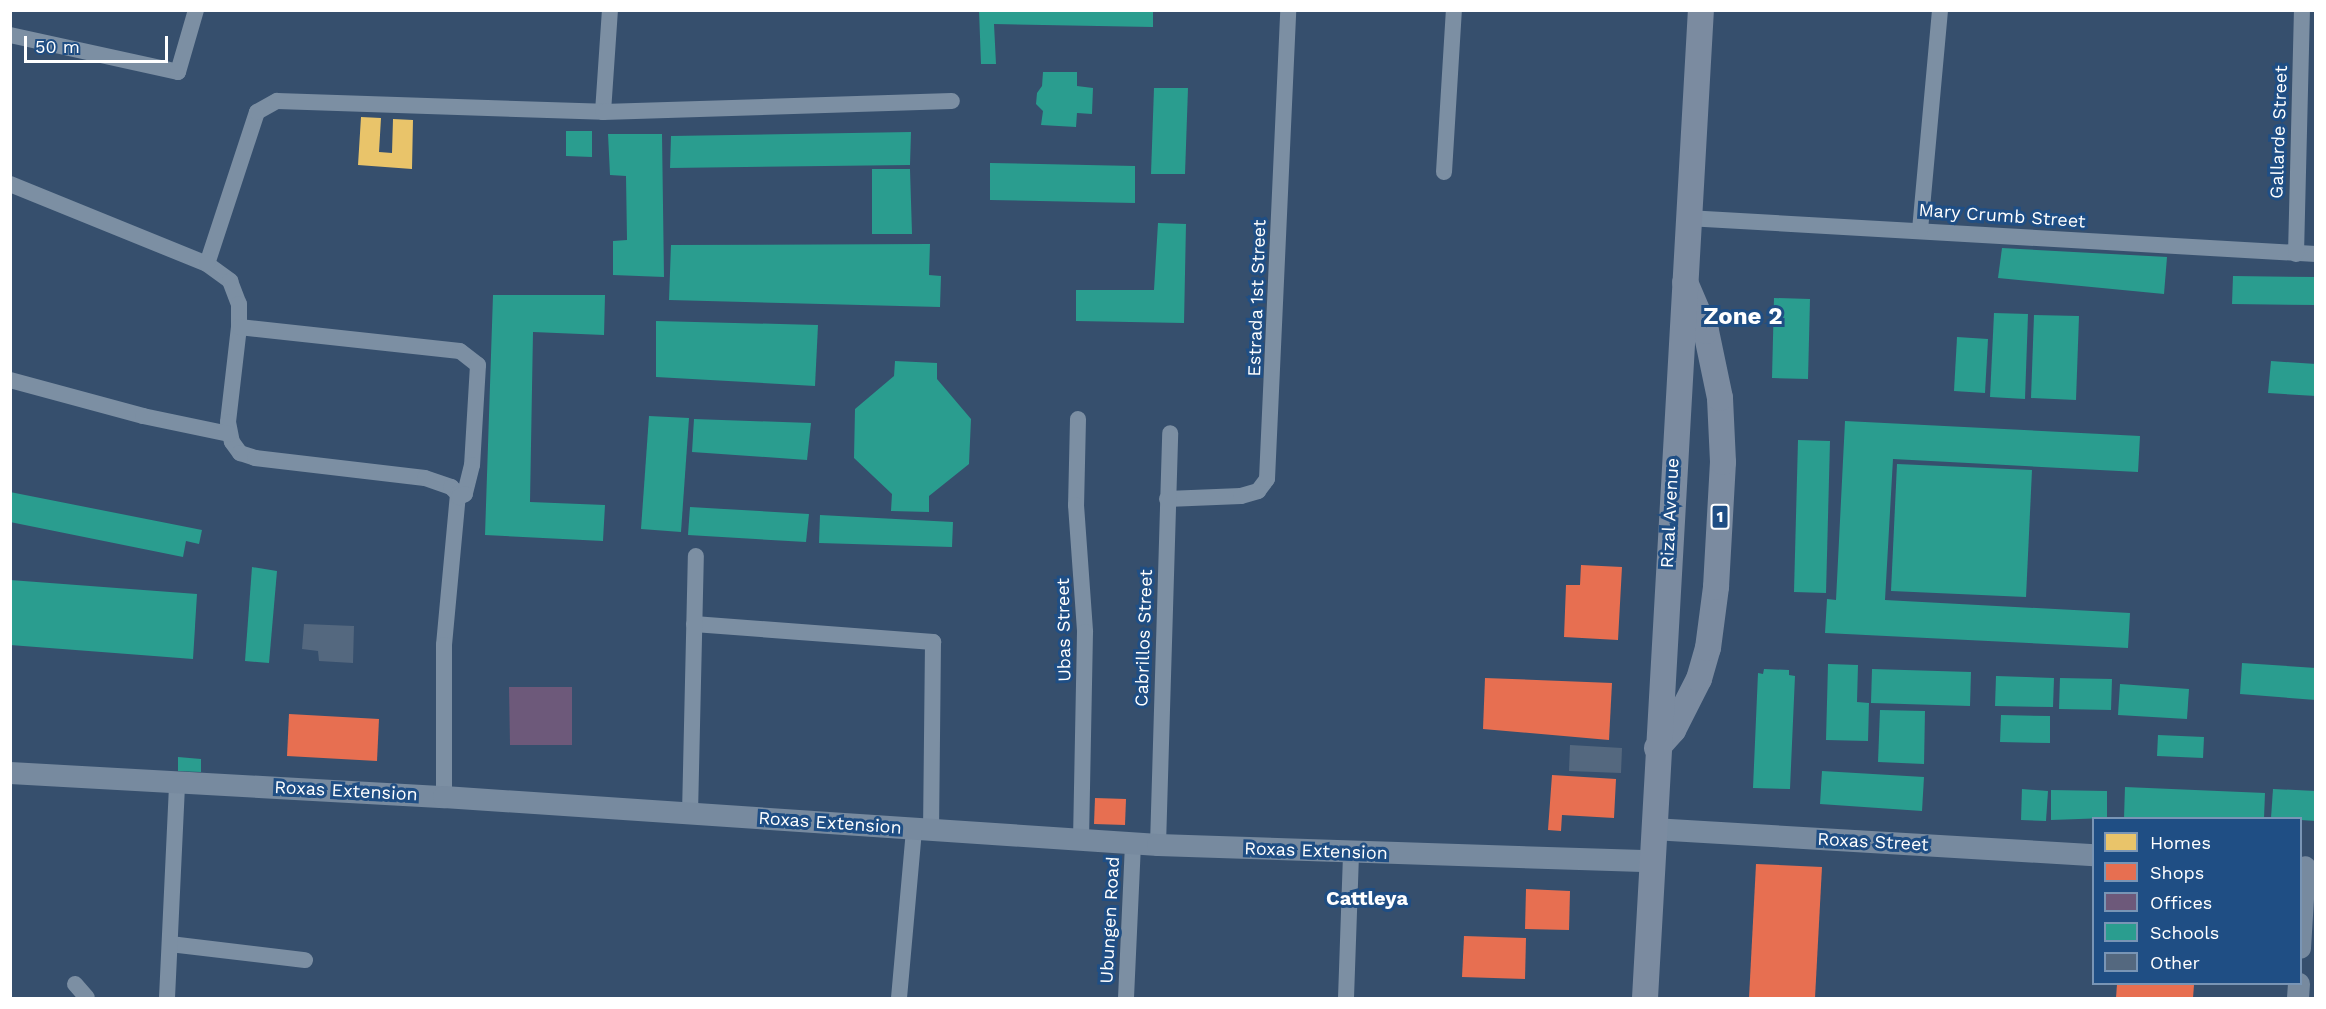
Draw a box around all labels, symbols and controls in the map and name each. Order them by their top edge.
scale bar [27,24,171,62]
text: 50 m [35,36,80,57]
street label: Gallarde Street [2266,65,2292,199]
street label: Mary Crumb Street [1918,199,2086,233]
street label: Estrada 1st Street [1243,219,1271,377]
district label: Zone 2 [1703,303,1783,331]
street label: Rizal Avenue [1656,457,1684,569]
road number: 1 [1710,504,1730,530]
street label: Cabrillos Street [1131,569,1157,707]
street label: Ubas Street [1052,578,1076,682]
street label: Roxas Extension [274,776,418,806]
street label: Roxas Extension [758,807,902,839]
legend [2092,817,2302,985]
street label: Roxas Street [1817,828,1929,856]
text: Homes [2150,832,2211,853]
street label: Roxas Extension [1244,838,1388,864]
street label: Ubungen Road [1096,856,1124,984]
text: Shops [2150,862,2204,883]
district label: Cattleya [1326,886,1408,910]
text: Offices [2150,892,2212,913]
text: Schools [2150,922,2219,943]
text: Other [2150,952,2200,973]

